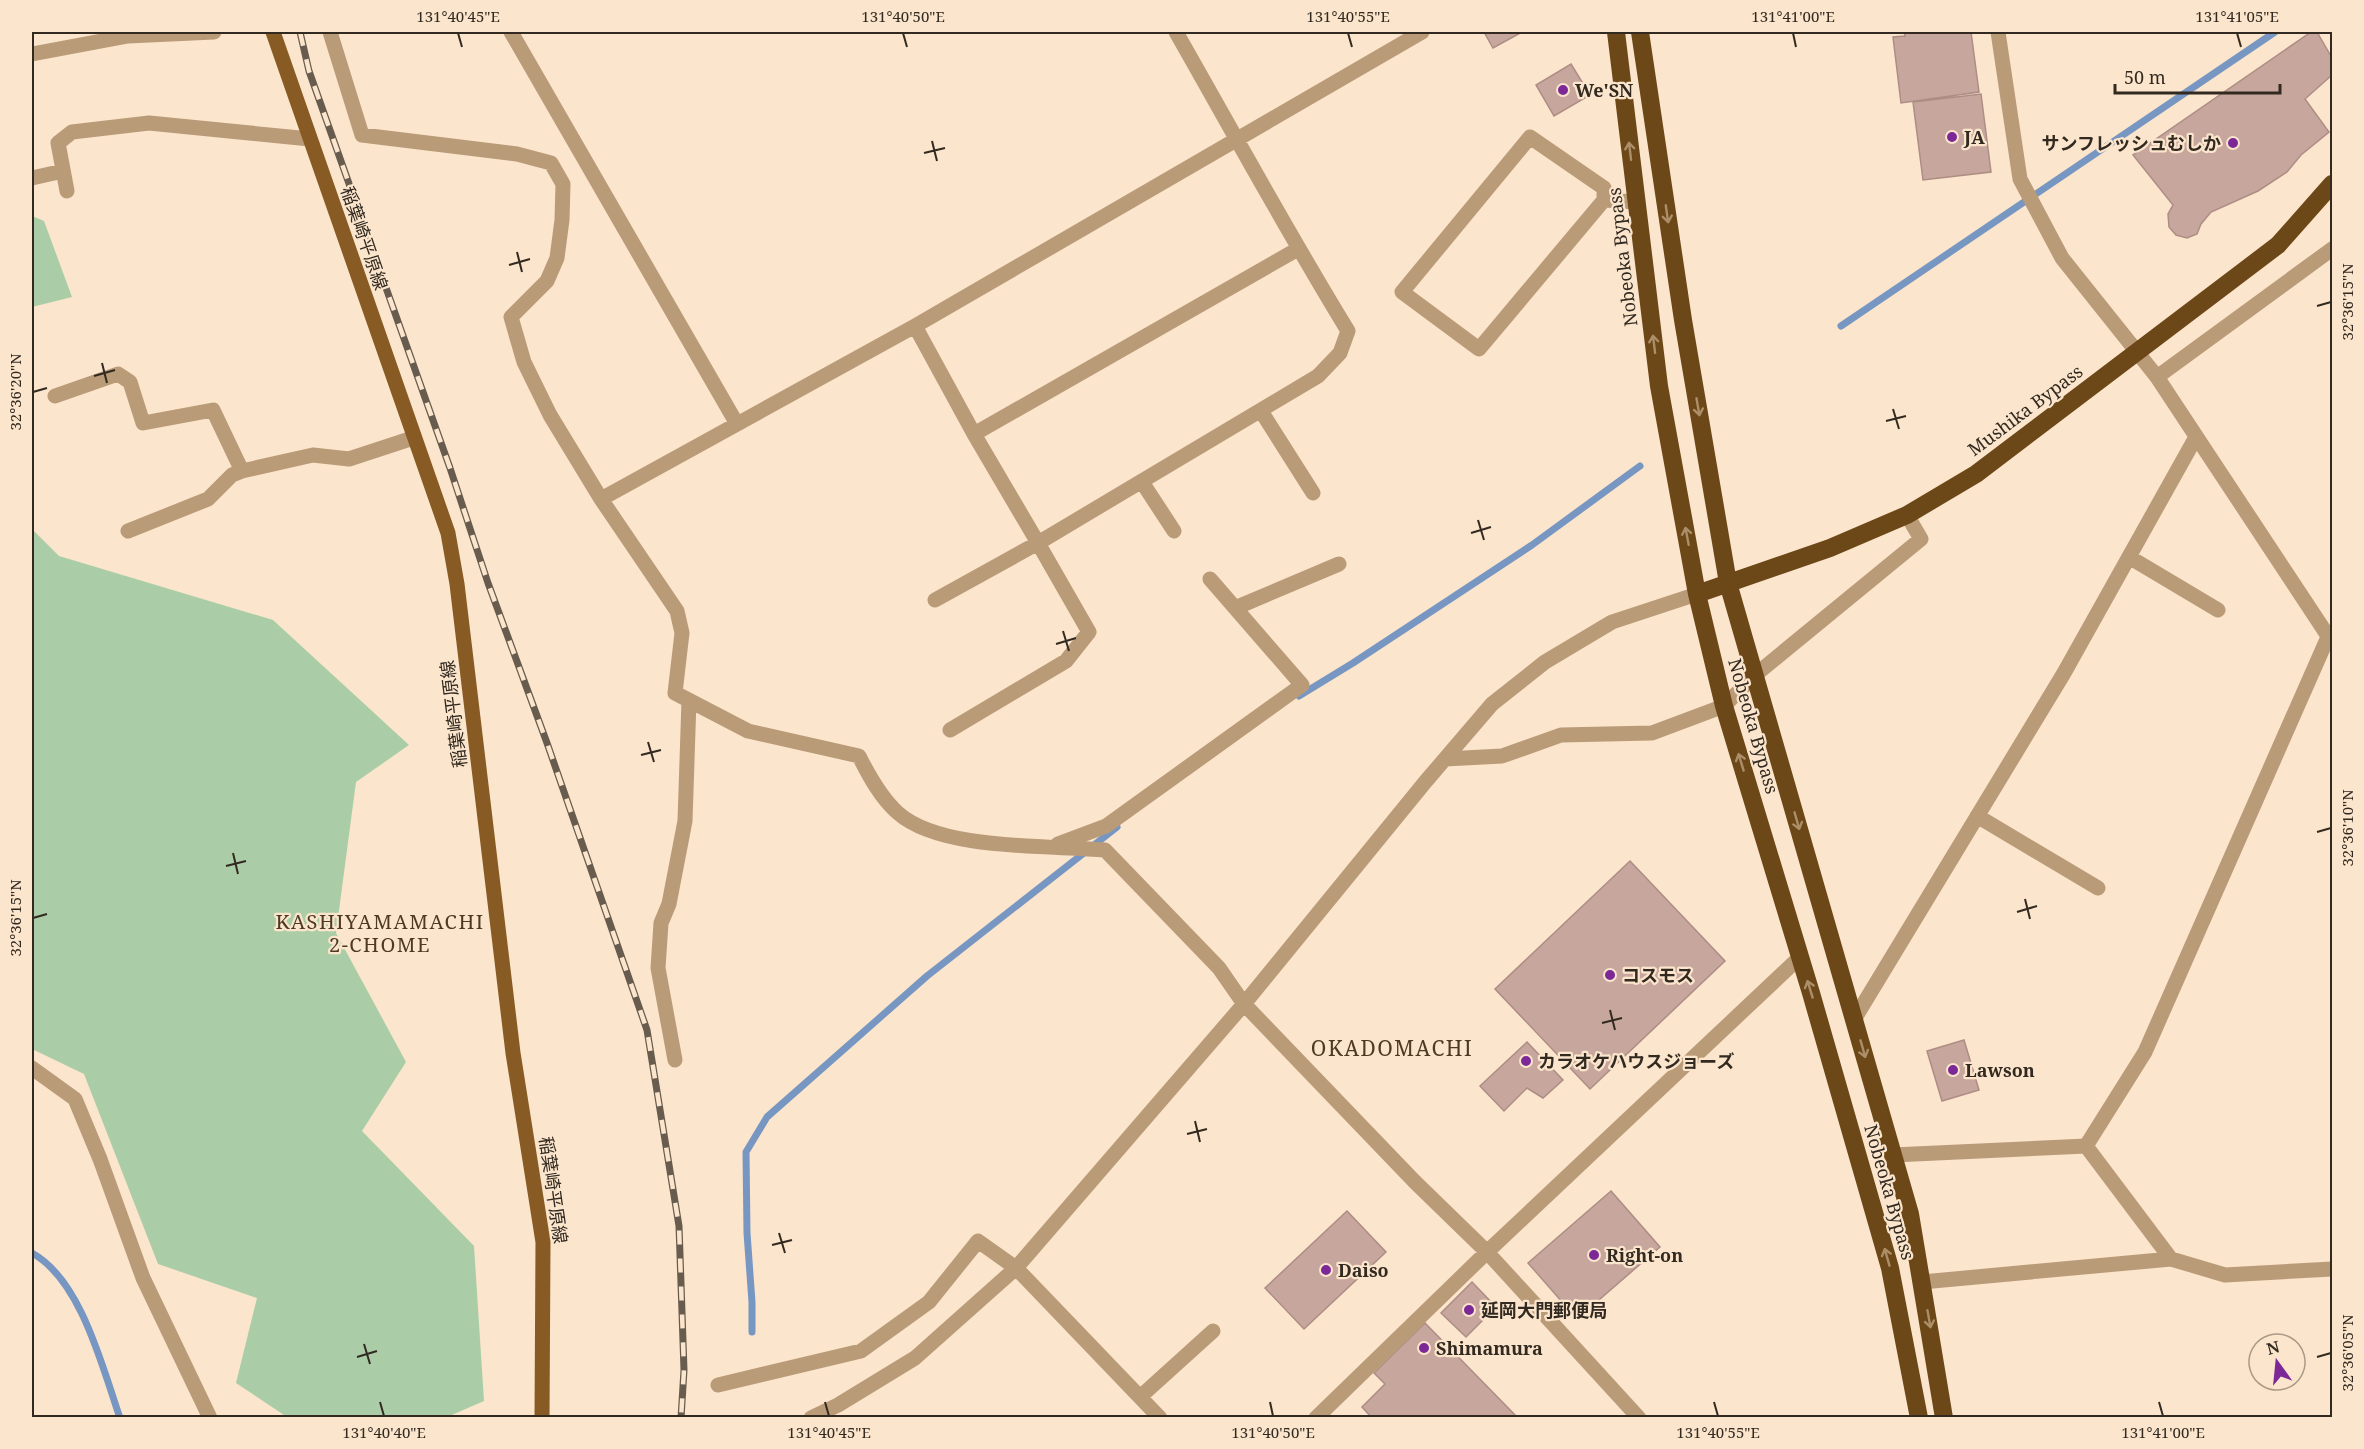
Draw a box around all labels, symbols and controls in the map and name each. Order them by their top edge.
text: 131°40'45"E [416,6,500,26]
text: 131°40'50"E [861,6,945,26]
text: 131°40'55"E [1306,6,1390,26]
text: 131°41'00"E [1751,6,1835,26]
text: 131°41'05"E [2195,6,2279,26]
scale bar [2115,57,2280,95]
text: 50 m [2124,65,2166,89]
place label: We'SN [1575,78,1633,102]
marker: We'SN [1556,83,1570,97]
place label: JA [1963,125,1985,149]
marker: JA [1945,130,1959,144]
place label: サンフレッシュむしか [2042,131,2221,155]
marker: サンフレッシュむしか [2226,136,2240,150]
one-way arrow [1624,141,1635,161]
street label: 稲葉崎平原線 [336,183,394,293]
street label: Nobeoka Bypass [1602,186,1642,328]
one-way arrow [1661,204,1672,223]
text: 32°36'15"N [2337,263,2357,341]
one-way arrow [1648,335,1659,355]
text: 32°36'20"N [5,353,25,431]
street label: Mushika Bypass [1963,359,2087,461]
one-way arrow [1692,396,1703,416]
one-way arrow [1681,527,1692,547]
street label: Nobeoka Bypass [1723,656,1785,796]
street label: 稲葉崎平原線 [435,659,471,769]
one-way arrow [1735,753,1746,772]
text: 32°36'10"N [2337,789,2357,867]
one-way arrow [1792,811,1803,830]
text: 32°36'15"N [5,879,25,957]
district label: KASHIYAMAMACHI 2-CHOME [275,908,485,958]
place label: コスモス [1622,963,1694,987]
marker: コスモス [1603,968,1617,982]
one-way arrow [1804,980,1815,999]
district label: OKADOMACHI [1311,1034,1473,1062]
one-way arrow [1858,1039,1870,1058]
place label: カラオケハウスジョーズ [1538,1049,1734,1073]
marker: カラオケハウスジョーズ [1519,1054,1533,1068]
place label: Lawson [1965,1058,2035,1082]
marker: Lawson [1946,1063,1960,1077]
street label: Nobeoka Bypass [1859,1122,1921,1262]
street label: 稲葉崎平原線 [535,1135,573,1245]
place label: Right-on [1606,1243,1683,1267]
marker: Right-on [1587,1248,1601,1262]
one-way arrow [1880,1248,1892,1267]
place label: Daiso [1338,1258,1389,1282]
marker: Daiso [1319,1263,1333,1277]
place label: 延岡大門郵便局 [1481,1298,1607,1322]
marker: 延岡大門郵便局 [1462,1303,1476,1317]
one-way arrow [1924,1309,1935,1329]
text: 32°36'05"N [2337,1314,2357,1392]
north arrow [2247,1332,2307,1392]
text: N [2264,1335,2282,1360]
place label: Shimamura [1436,1336,1543,1360]
marker: Shimamura [1417,1341,1431,1355]
text: 131°40'40"E [342,1422,426,1442]
text: 131°40'45"E [787,1422,871,1442]
text: 131°40'50"E [1231,1422,1315,1442]
text: 131°40'55"E [1676,1422,1760,1442]
text: 131°41'00"E [2121,1422,2205,1442]

